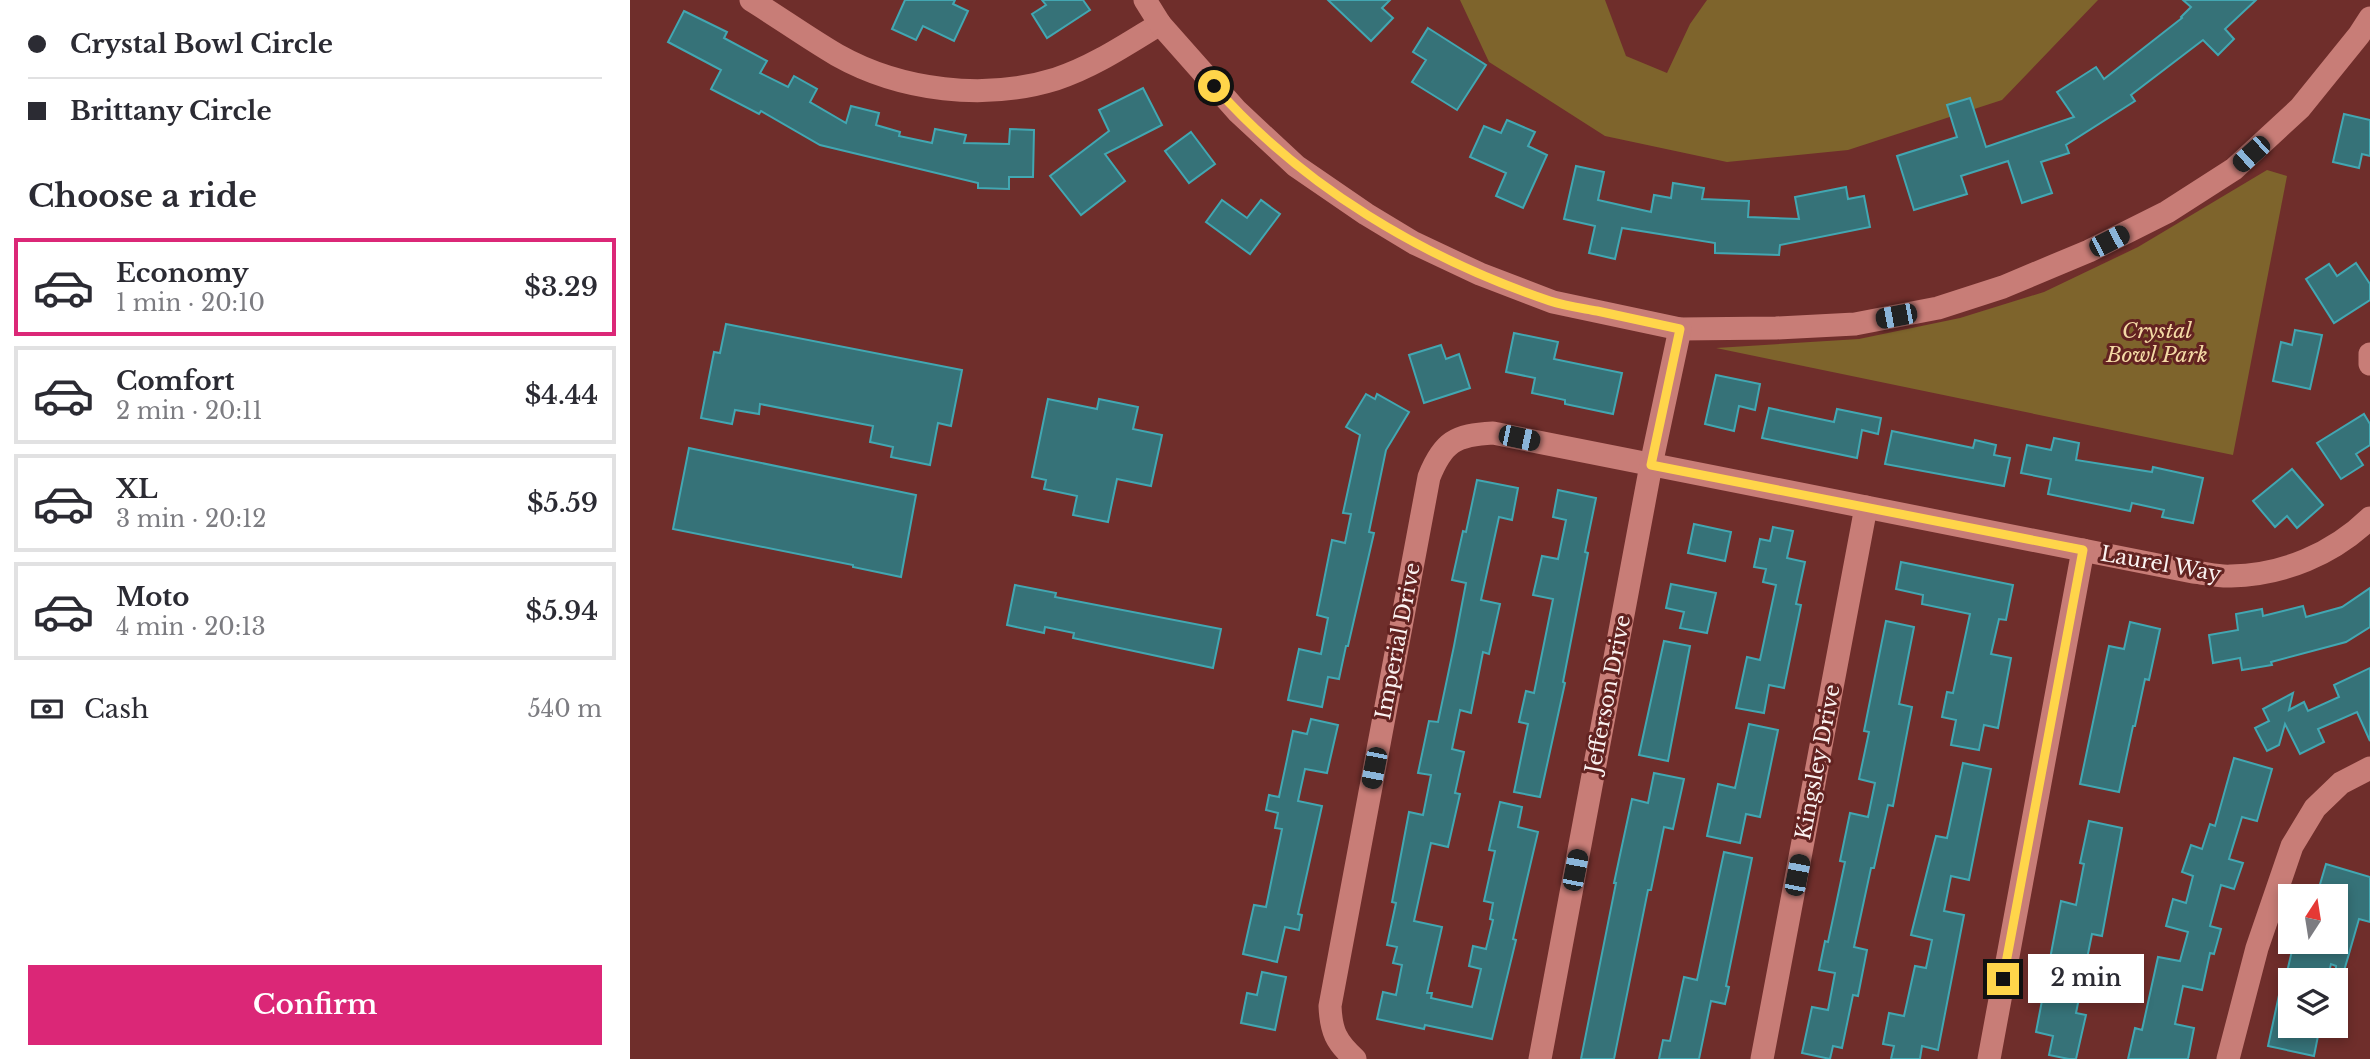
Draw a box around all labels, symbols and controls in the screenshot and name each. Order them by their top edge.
text: Crystal Bowl Circle [70,28,333,60]
route start [1198,70,1230,102]
text: Brittany Circle [70,95,272,127]
car [2229,132,2274,176]
text: Choose a ride [28,176,257,216]
car [2086,222,2133,260]
icon: car [32,256,95,319]
text: Economy [116,257,249,289]
text: $3.29 [524,271,598,303]
text: 1 min · 20:10 [116,289,265,317]
car [1874,302,1919,330]
park label: Crystal Bowl Park [2105,318,2208,368]
icon: car [32,364,95,427]
text: Comfort [116,365,234,397]
text: $4.44 [525,379,598,411]
text: 2 min · 20:11 [116,397,263,425]
car [1497,423,1542,453]
icon: car [32,472,95,535]
text: XL [116,473,158,505]
text: $5.59 [527,487,598,519]
text: 3 min · 20:12 [116,505,266,533]
street label: Laurel Way [2099,541,2224,588]
street label: Imperial Drive [1370,560,1426,722]
icon: car [32,580,95,643]
text: Moto [116,581,189,613]
text: $5.94 [526,595,598,627]
text: 4 min · 20:13 [116,613,266,641]
street label: Jefferson Drive [1579,613,1636,778]
street label: Kingsley Drive [1790,682,1846,842]
icon: cash [28,690,66,728]
text: Cash [84,693,149,725]
text: 540 m [528,695,602,723]
car [1360,745,1389,791]
car [1561,847,1590,893]
car [1783,852,1812,898]
north arrow [2278,884,2348,954]
map controls [2278,884,2348,1038]
callout: 2 min [2028,954,2143,1004]
route end [1987,963,2019,995]
text: 2 min [2051,964,2121,992]
button: Confirm [28,965,602,1045]
button: layers [2278,968,2348,1038]

